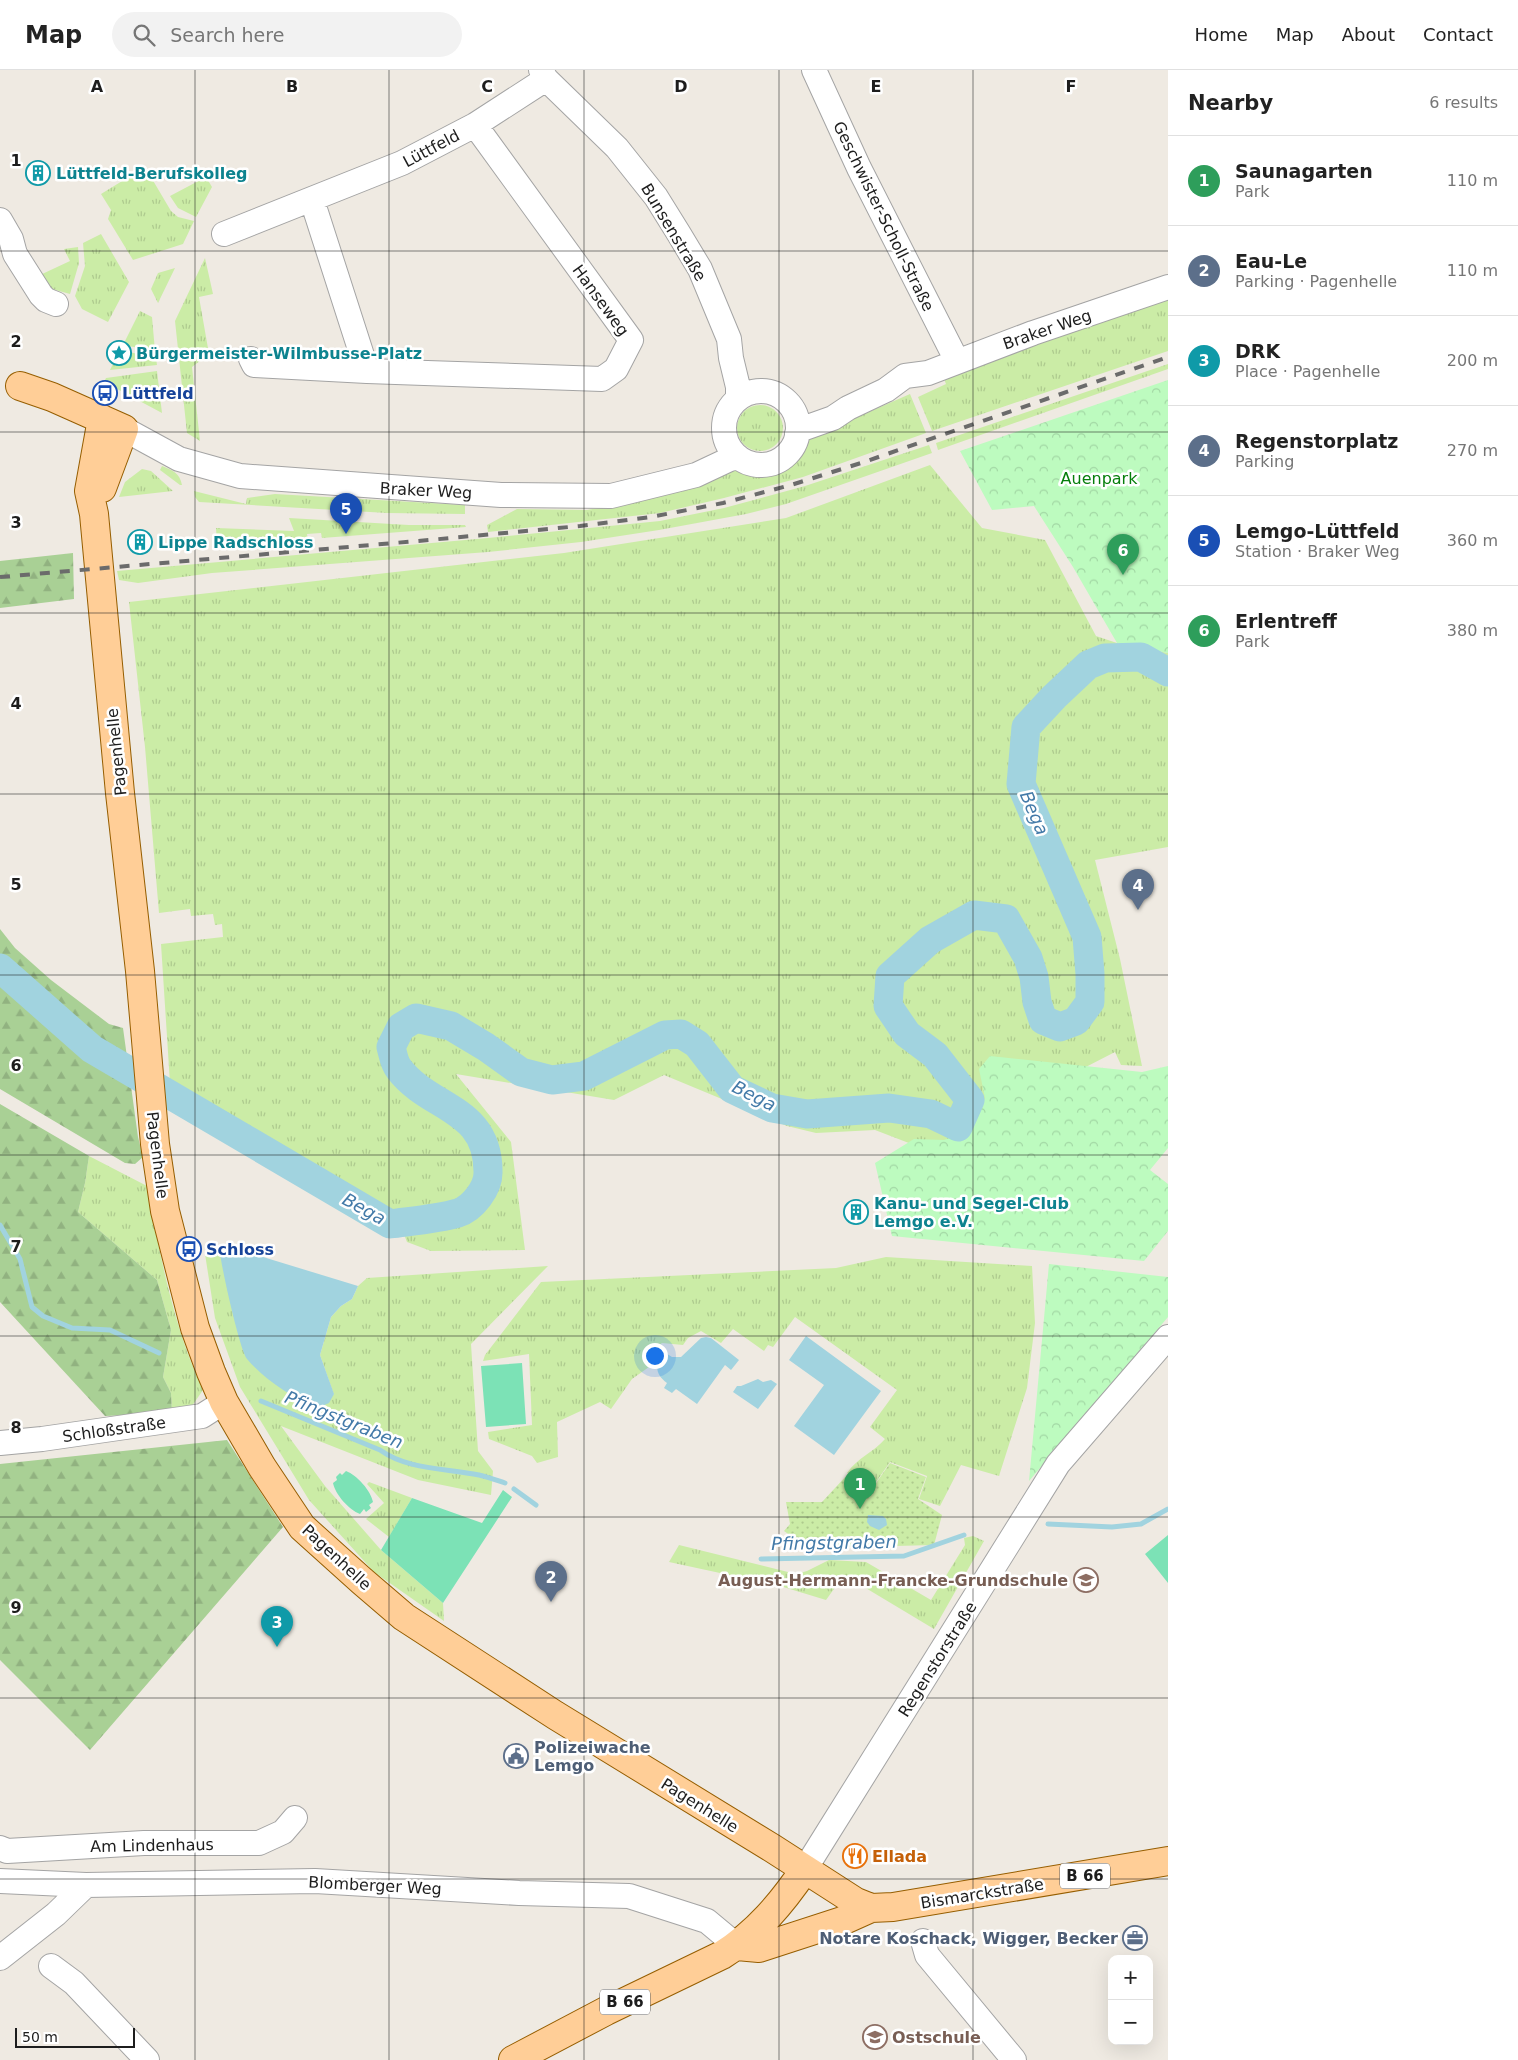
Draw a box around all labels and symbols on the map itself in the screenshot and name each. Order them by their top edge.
text: A [91,77,104,96]
text: B [286,77,298,96]
text: C [481,77,493,96]
text: D [674,77,688,96]
text: E [871,77,881,96]
text: F [1066,77,1076,96]
street label: Geschwister-Scholl-Straße [829,118,938,314]
street label: Lüttfeld [400,126,463,171]
text: 1 [10,151,22,170]
building icon: Lüttfeld-Berufskolleg [25,160,51,186]
place label: Lüttfeld-Berufskolleg [56,164,248,183]
street label: Bunsenstraße [637,180,710,285]
street label: Hanseweg [568,261,633,340]
street label: Braker Weg [1000,305,1094,354]
text: 2 [10,332,22,351]
place icon: Bürgermeister-Wilmbusse-Platz [106,340,132,366]
place label: Bürgermeister-Wilmbusse-Platz [136,344,422,363]
bus stop icon: Lüttfeld [92,380,118,406]
place label: Lüttfeld [122,384,194,403]
park label: Auenpark [1061,469,1138,488]
street label: Braker Weg [379,479,473,502]
pin: 5 [330,493,362,534]
text: 3 [10,513,22,532]
building icon: Lippe Radschloss [127,529,153,555]
place label: Lippe Radschloss [158,533,314,552]
pin: 6 [1107,534,1139,575]
text: 4 [10,694,22,713]
street label: Pagenhelle [102,707,131,796]
water label: Bega [1016,788,1053,838]
pin: 4 [1122,869,1154,910]
text: 5 [10,875,22,894]
text: 6 [10,1056,22,1075]
water label: Bega [729,1076,779,1115]
street label: Pagenhelle [143,1110,172,1200]
water label: Bega [339,1188,389,1229]
place label: Kanu- und Segel-Club Lemgo e.V. [874,1194,1069,1231]
building icon: Kanu- und Segel-Club Lemgo e.V. [843,1199,869,1225]
bus stop icon: Schloss [176,1236,202,1262]
text: 7 [10,1237,22,1256]
place label: Schloss [206,1240,274,1259]
your location [642,1343,668,1369]
water label: Pfingstgraben [282,1386,406,1453]
street label: Schloßstraße [61,1413,167,1446]
text: 8 [10,1418,22,1437]
pin: 1 [844,1468,876,1509]
street label: Pagenhelle [298,1521,375,1594]
water label: Pfingstgraben [771,1531,897,1554]
pin: 2 [535,1561,567,1602]
school or university icon: August-Hermann-Francke-Grundschule [1073,1567,1099,1593]
place label: August-Hermann-Francke-Grundschule [718,1571,1068,1590]
text: 9 [10,1598,22,1617]
street label: Regenstorstraße [894,1598,981,1720]
pin: 3 [261,1606,293,1647]
place label: Polizeiwache Lemgo [534,1738,651,1775]
public building icon: Polizeiwache Lemgo [503,1743,529,1769]
street label: Pagenhelle [658,1774,742,1837]
street label: Am Lindenhaus [90,1835,214,1856]
restaurant icon: Ellada [842,1843,868,1869]
place label: Ellada [872,1847,927,1866]
road number: B 66 [1060,1864,1110,1888]
street label: Blomberger Weg [308,1873,442,1898]
street label: Bismarckstraße [919,1874,1045,1913]
office icon: Notare Koschack, Wigger, Becker [1122,1925,1148,1951]
place label: Notare Koschack, Wigger, Becker [819,1929,1118,1948]
road number: B 66 [600,1990,650,2014]
school or university icon: Ostschule [862,2024,888,2050]
scale bar [15,2025,135,2048]
place label: Ostschule [892,2028,981,2047]

